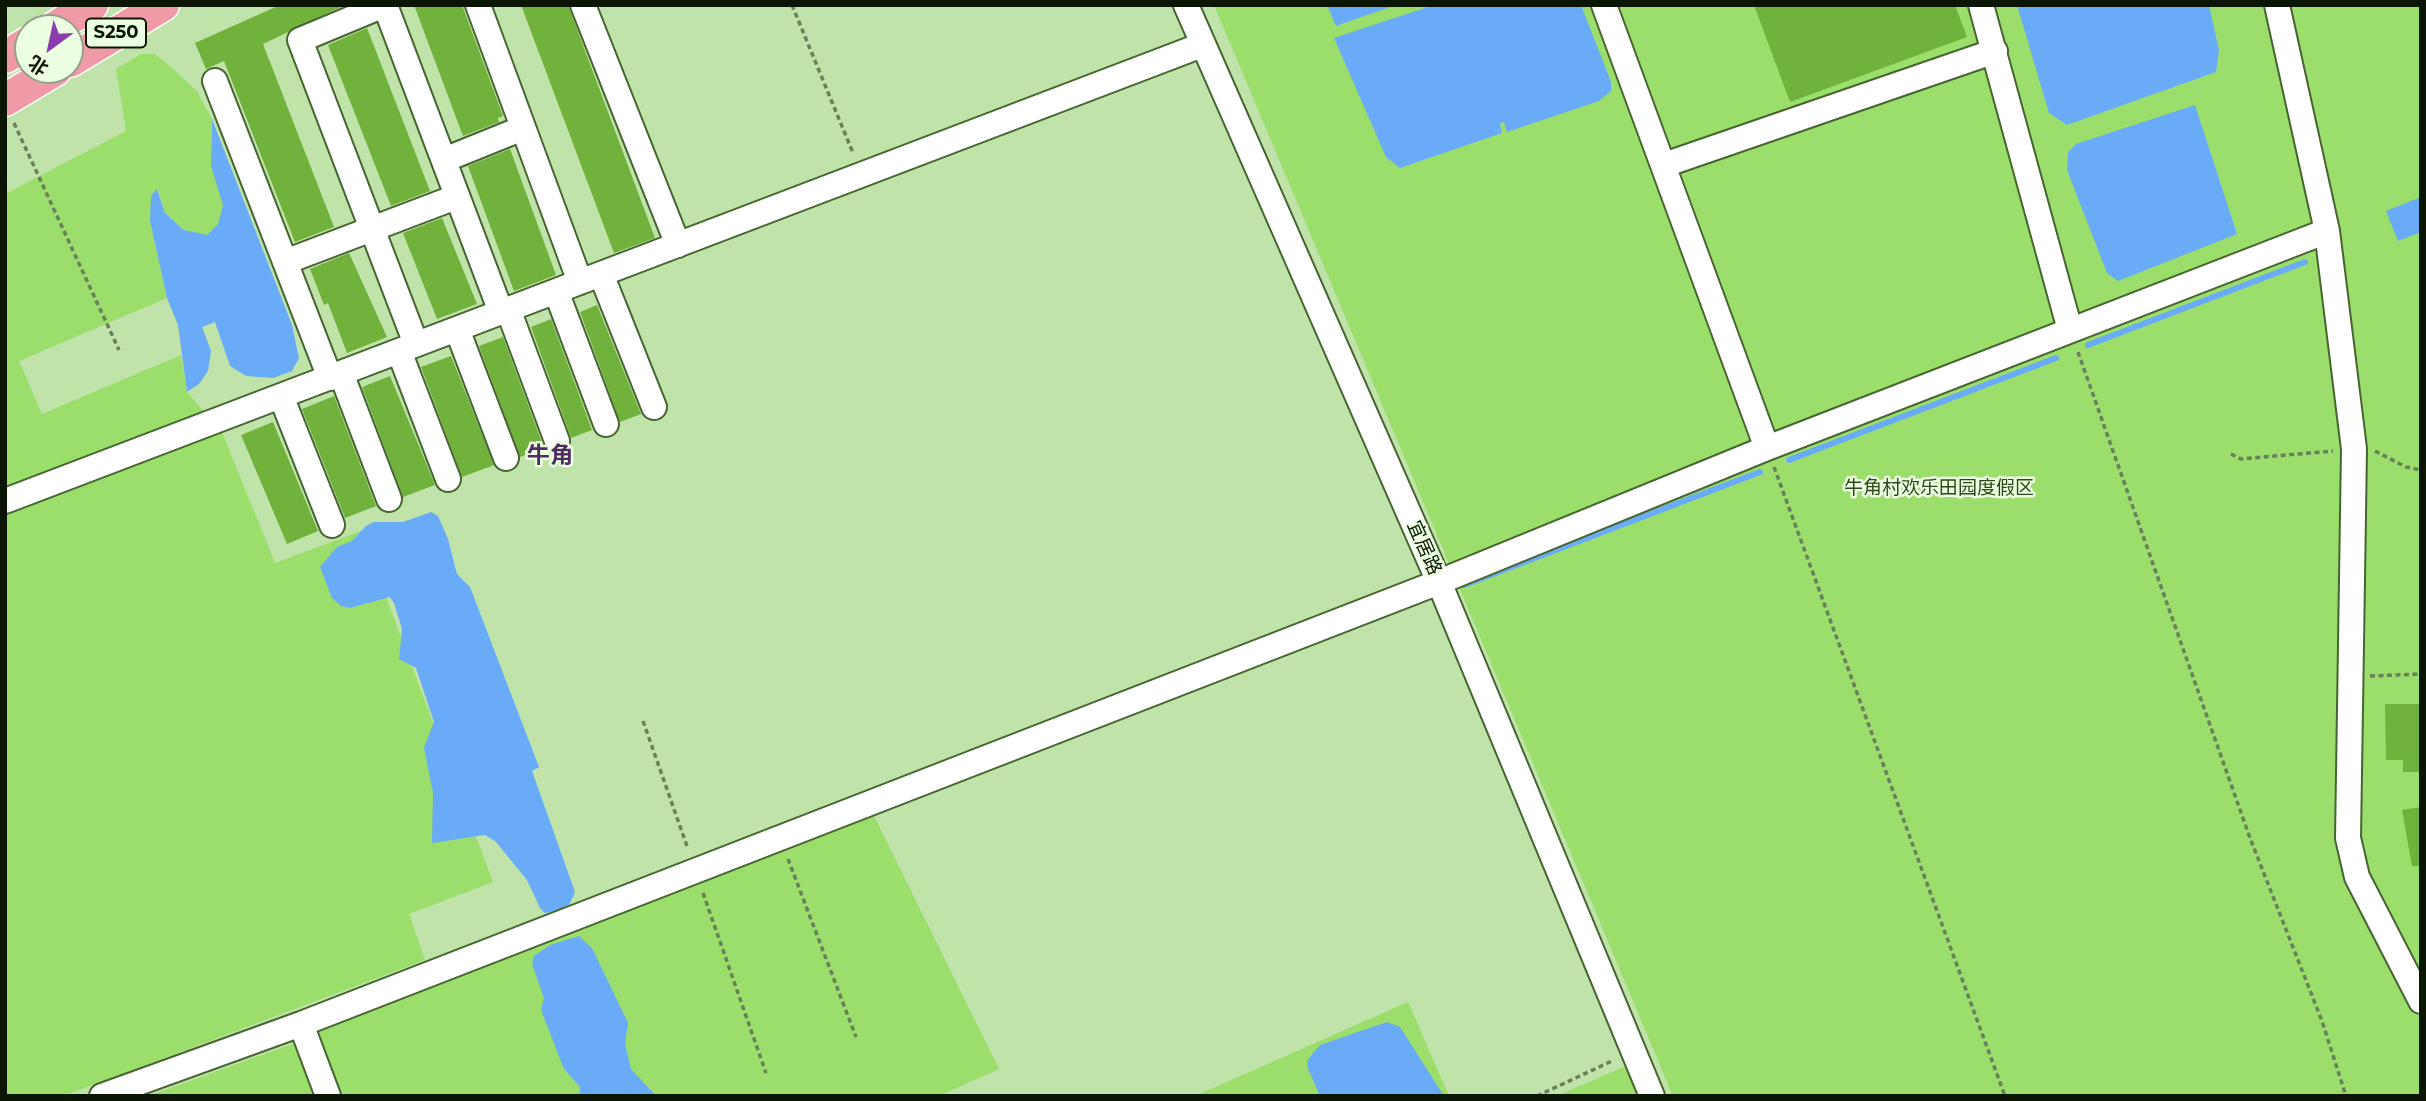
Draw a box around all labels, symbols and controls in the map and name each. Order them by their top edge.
north arrow [14,14,84,84]
road number: S250 [86,18,146,48]
text: 北 [24,51,53,80]
district label: 牛角 [527,442,573,470]
park label: 牛角村欢乐田园度假区 [1844,477,2034,499]
street label: 宜居路 [1402,517,1446,579]

